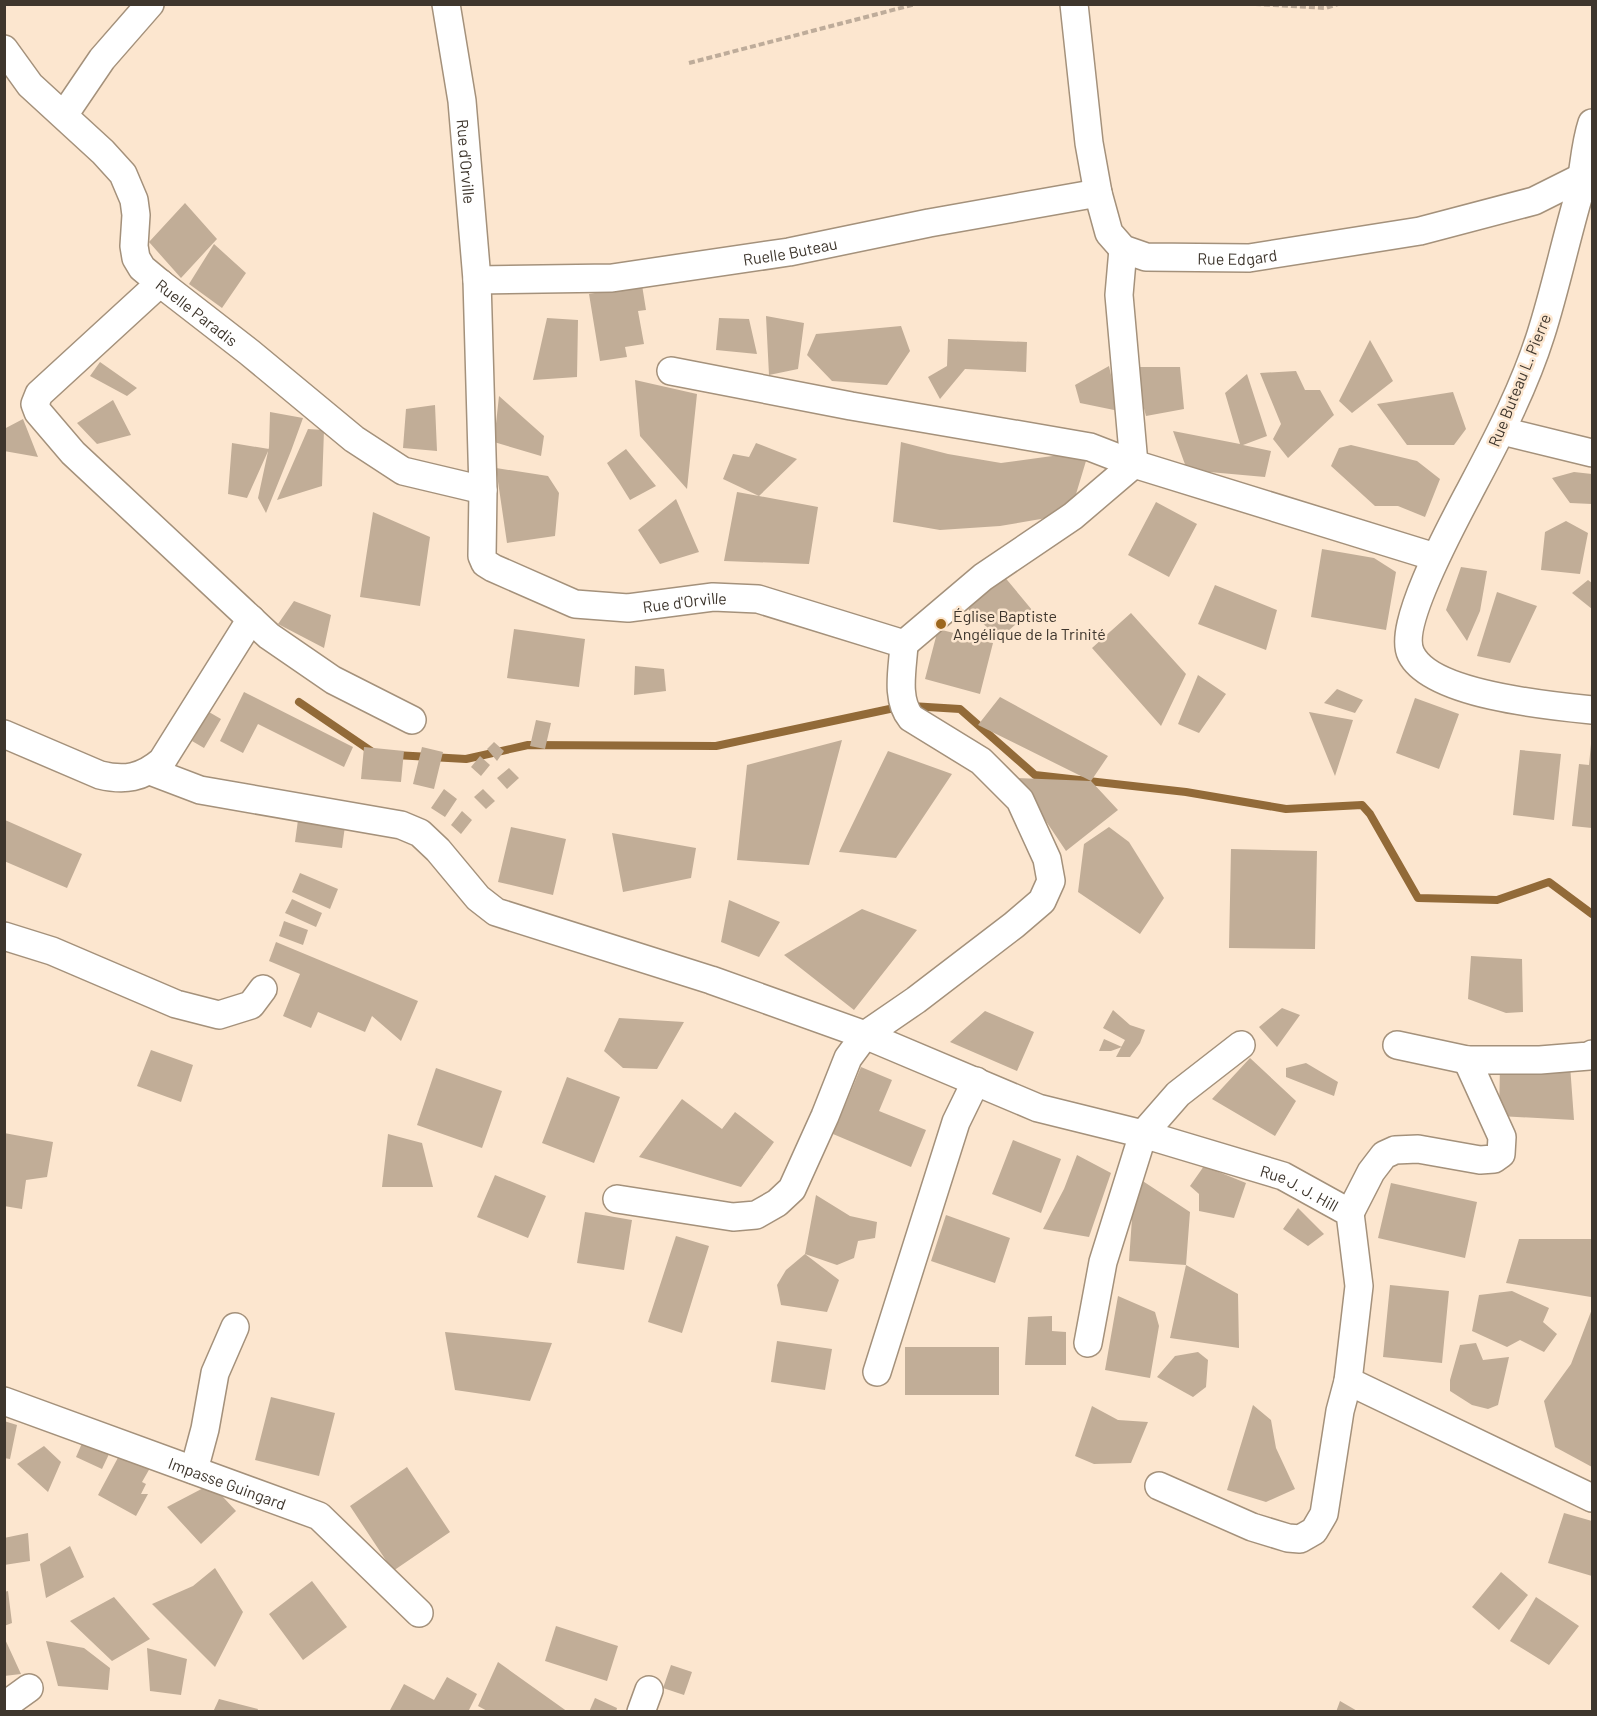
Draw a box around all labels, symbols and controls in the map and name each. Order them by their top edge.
street label: Rue d'Orville [454,118,480,205]
street label: Ruelle Buteau [742,233,839,268]
street label: Rue Edgard [1197,244,1278,268]
street label: Ruelle Paradis [153,274,242,349]
street label: Rue Buteau L. Pierre [1484,311,1554,449]
street label: Rue d'Orville [641,587,727,616]
place label: Église Baptiste Angélique de la Trinité [953,606,1106,643]
marker: Église Baptiste Angélique de la Trinité [934,617,948,631]
street label: Rue J. J. Hill [1258,1160,1342,1214]
street label: Impasse Guingard [166,1452,289,1513]

